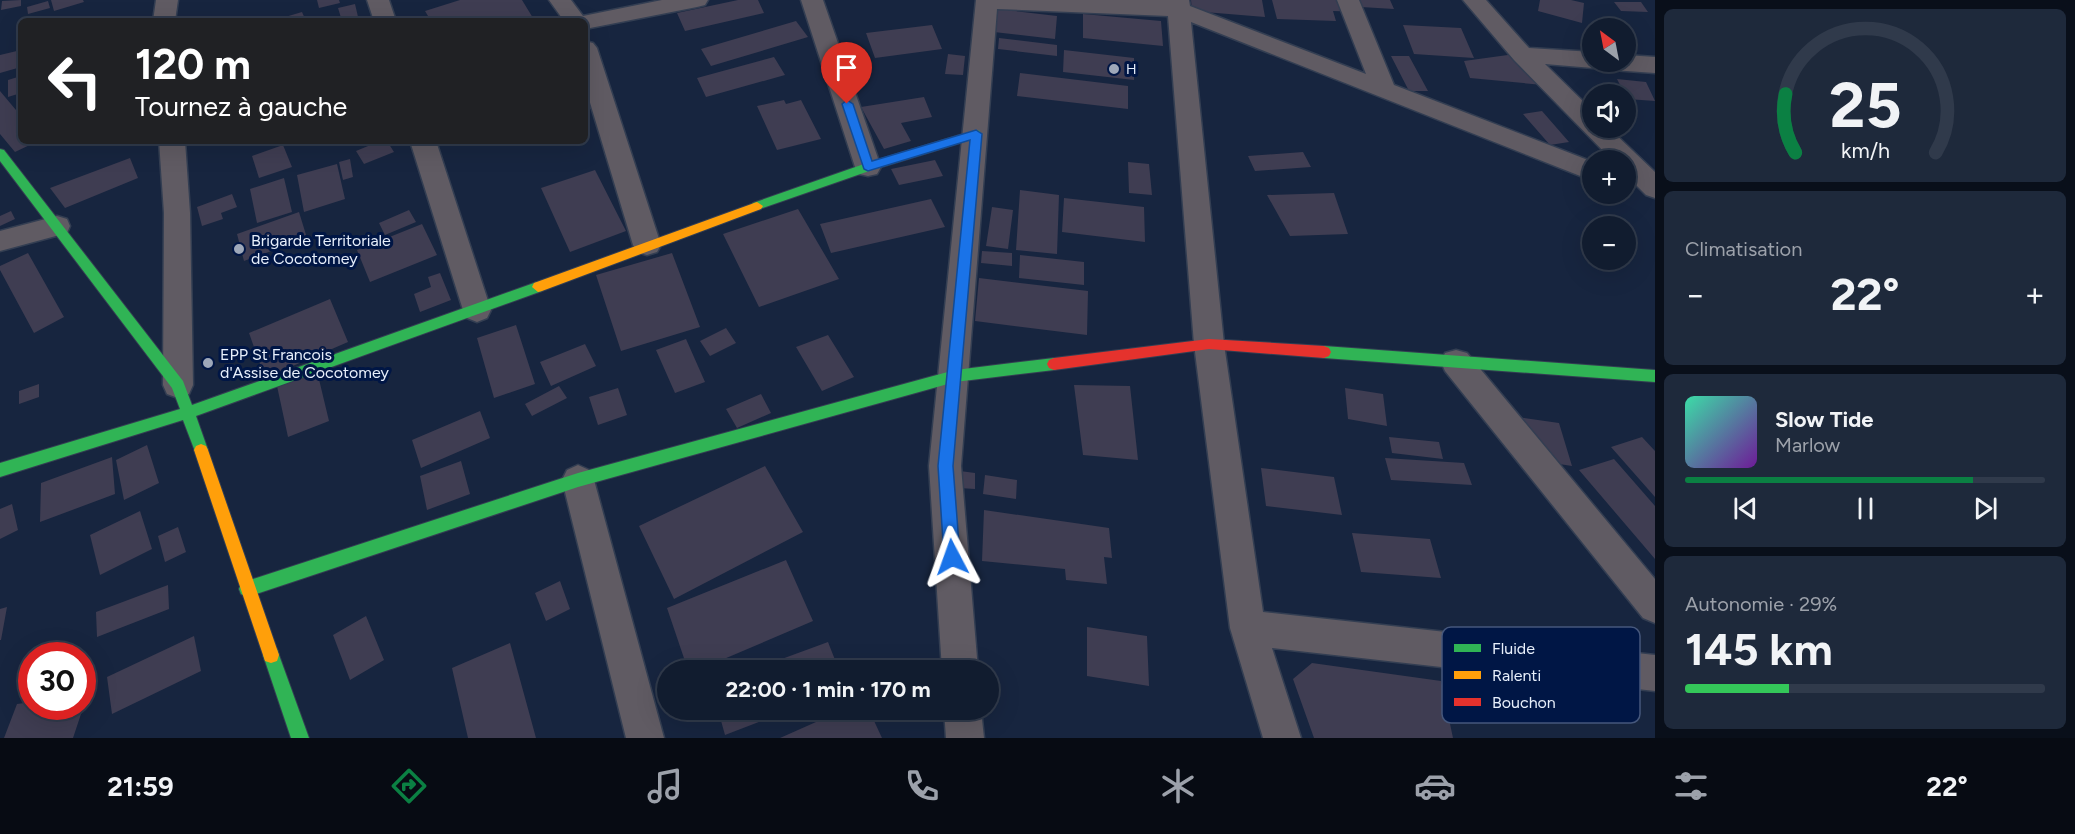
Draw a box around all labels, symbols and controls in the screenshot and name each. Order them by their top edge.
north arrow [1582,18,1636,72]
map controls [1582,18,1636,270]
text: 120 m [135,39,251,90]
icon: left [36,42,114,120]
pin [821,42,872,104]
icon: arrive [830,51,863,84]
place label: H [1126,61,1137,78]
marker: H [1107,62,1121,76]
text: 25 [1829,68,1901,143]
button: sound [1582,84,1636,138]
text: Tournez à gauche [135,90,347,123]
text: km/h [1841,138,1889,163]
button: + [1582,150,1636,204]
button: − [1582,216,1636,270]
place label: Brigarde Territoriale de Cocotomey [251,231,391,268]
text: Climatisation [1685,237,1802,261]
marker: Brigarde Territoriale de Cocotomey [232,242,246,256]
text: 22° [1830,267,1900,321]
text: − [1685,275,1706,314]
text: + [2024,275,2045,314]
place label: EPP St Francois d'Assise de Cocotomey [220,345,389,382]
marker: EPP St Francois d'Assise de Cocotomey [201,356,215,370]
text: Slow Tide [1775,406,1874,433]
text: Marlow [1775,433,1840,457]
icon: previous [1729,492,1762,525]
icon: pause [1849,492,1882,525]
icon: next [1969,492,2002,525]
position arrow [920,525,984,589]
text: Autonomie · 29% [1685,592,1837,616]
text: 145 km [1685,622,1833,676]
legend [1442,627,1640,723]
text: Fluide [1492,639,1535,658]
speed limit sign: 30 [18,642,96,720]
text: Ralenti [1492,666,1541,685]
text: 22:00 · 1 min · 170 m [725,676,931,703]
text: Bouchon [1492,693,1556,712]
icon: directions [388,765,430,807]
icon: music [644,765,686,807]
icon: phone [901,765,943,807]
icon: climate [1157,765,1199,807]
icon: car [1414,765,1456,807]
icon: filters [1670,765,1712,807]
text: 21:59 [107,770,174,803]
text: 22° [1926,770,1968,803]

